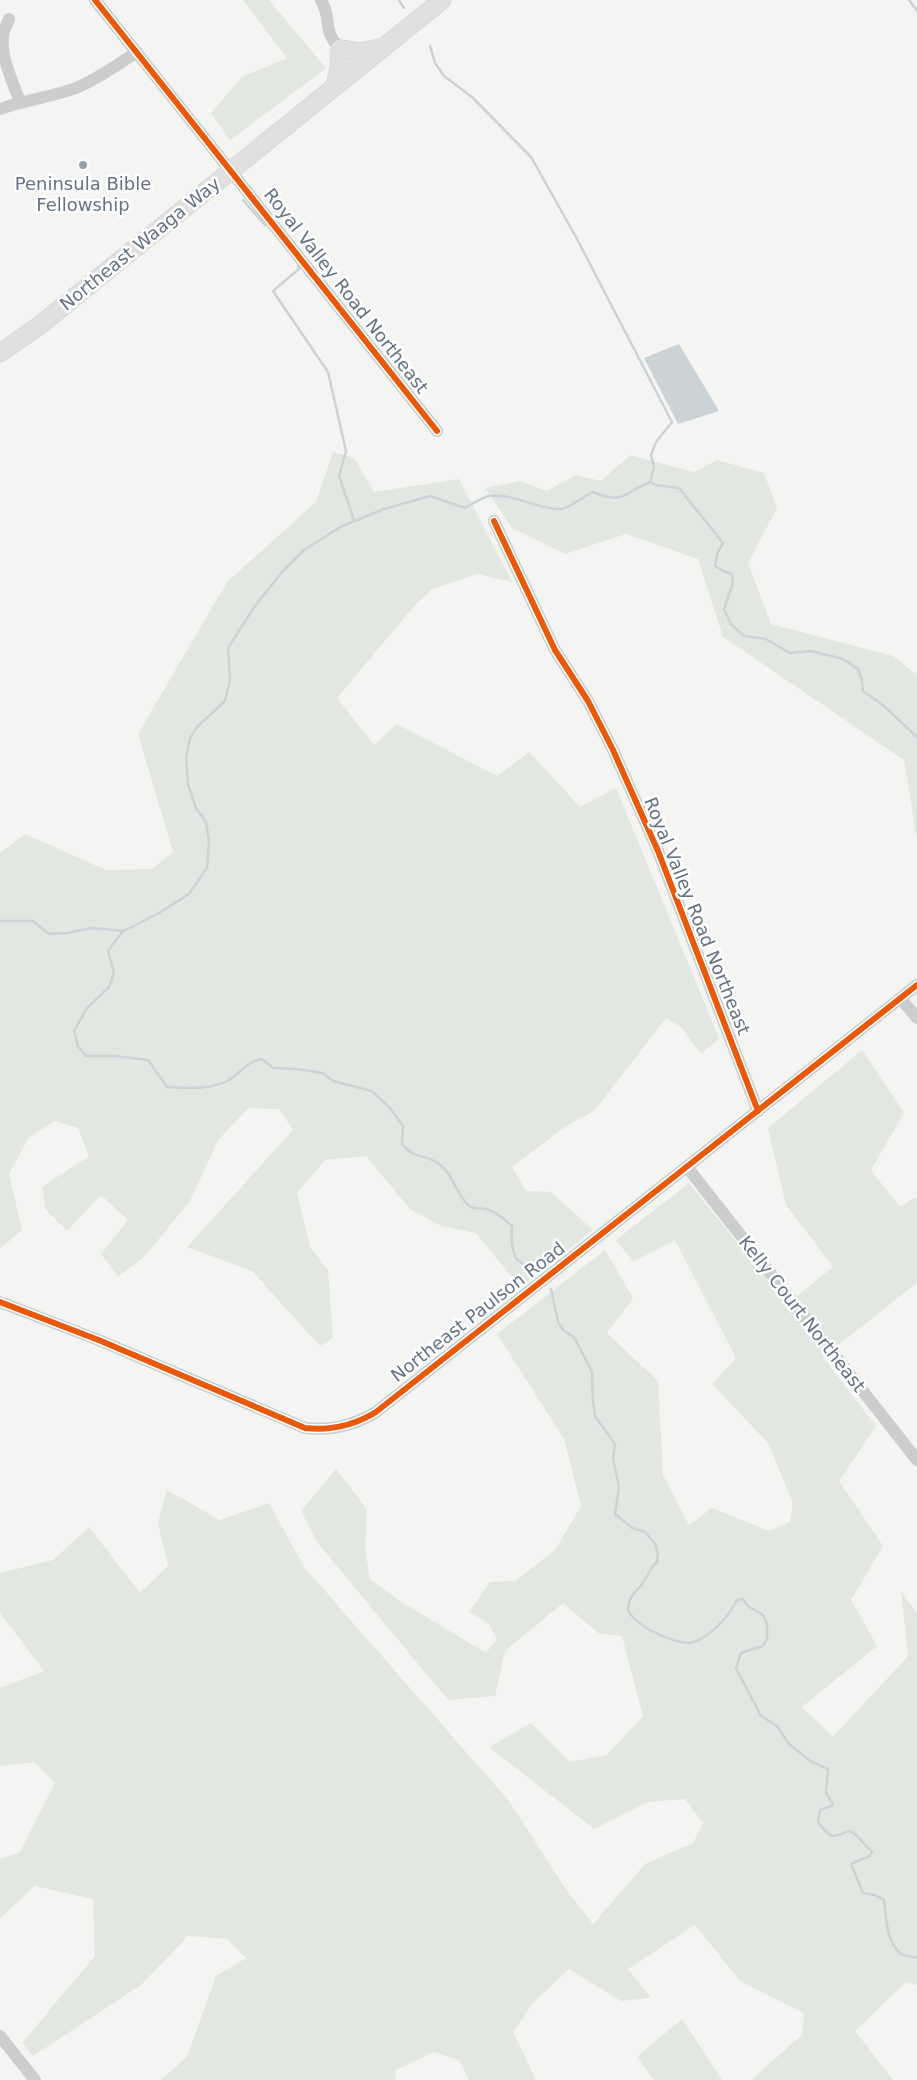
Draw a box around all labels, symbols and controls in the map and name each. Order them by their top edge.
marker: Peninsula Bible Fellowship [77,159,89,171]
street label: Northeast Waaga Way [55,172,224,315]
place label: Peninsula Bible Fellowship [15,173,151,215]
street label: Royal Valley Road Northeast [260,184,433,397]
street label: Royal Valley Road Northeast [640,794,755,1038]
street label: Kelly Court Northeast [735,1231,870,1396]
street label: Northeast Paulson Road [387,1237,569,1386]

